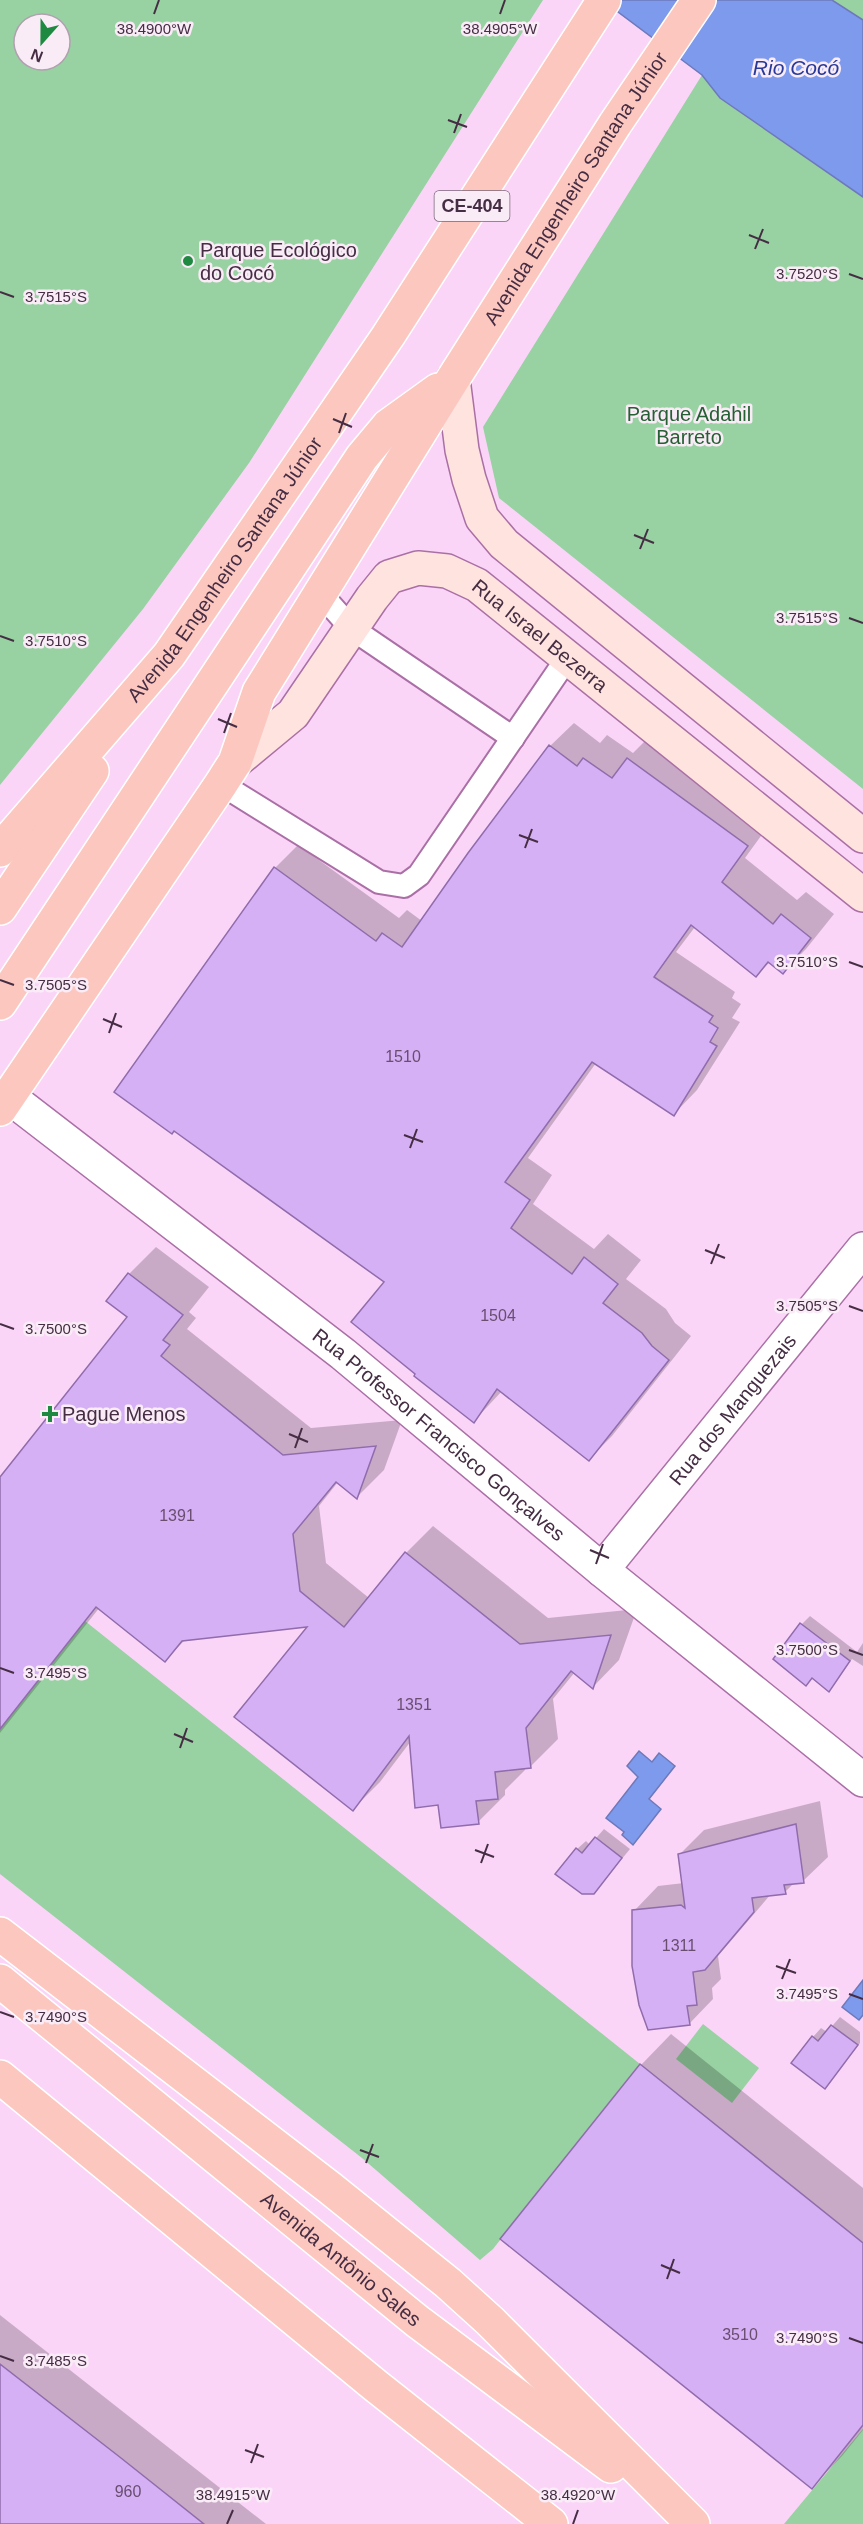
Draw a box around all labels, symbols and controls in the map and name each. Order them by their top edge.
north arrow [12,12,72,72]
text: 38.4900°W [117,20,192,37]
text: 38.4905°W [463,20,538,37]
text: N [28,46,45,66]
street label: Avenida Engenheiro Santana Júnior [479,48,672,329]
water label: Rio Cocó [753,56,840,79]
road number: CE-404 [434,191,510,221]
place label: Parque Ecológico do Cocó [200,239,357,284]
marker: Parque Ecológico do Cocó [181,254,195,268]
text: 3.7520°S [776,265,838,282]
text: 3.7515°S [25,288,87,305]
park label: Parque Adahil Barreto [627,403,751,448]
street label: Avenida Engenheiro Santana Júnior [123,433,327,706]
street label: Rua Israel Bezerra [468,575,613,697]
text: 3.7515°S [776,609,838,626]
text: 3.7510°S [25,632,87,649]
text: 3.7510°S [776,953,838,970]
text: 3.7505°S [25,976,87,993]
house number: 1510 [385,1048,421,1065]
text: 3.7505°S [776,1297,838,1314]
house number: 1504 [480,1307,516,1324]
text: 3.7500°S [25,1320,87,1337]
street label: Rua Professor Francisco Gonçalves [309,1324,569,1545]
street label: Rua dos Manguezais [665,1330,800,1489]
place label: Pague Menos [62,1403,185,1425]
marker: Pague Menos [43,1407,57,1421]
house number: 1391 [159,1507,195,1524]
text: 3.7500°S [776,1641,838,1658]
text: 3.7495°S [25,1664,87,1681]
house number: 1351 [396,1696,432,1713]
house number: 1311 [662,1937,696,1954]
text: 3.7495°S [776,1985,838,2002]
text: 3.7490°S [25,2008,87,2025]
street label: Avenida Antônio Sales [257,2187,425,2331]
house number: 3510 [722,2326,758,2343]
text: 3.7490°S [776,2329,838,2346]
text: 3.7485°S [25,2352,87,2369]
house number: 960 [115,2483,141,2500]
text: 38.4915°W [196,2486,271,2503]
text: 38.4920°W [541,2486,616,2503]

